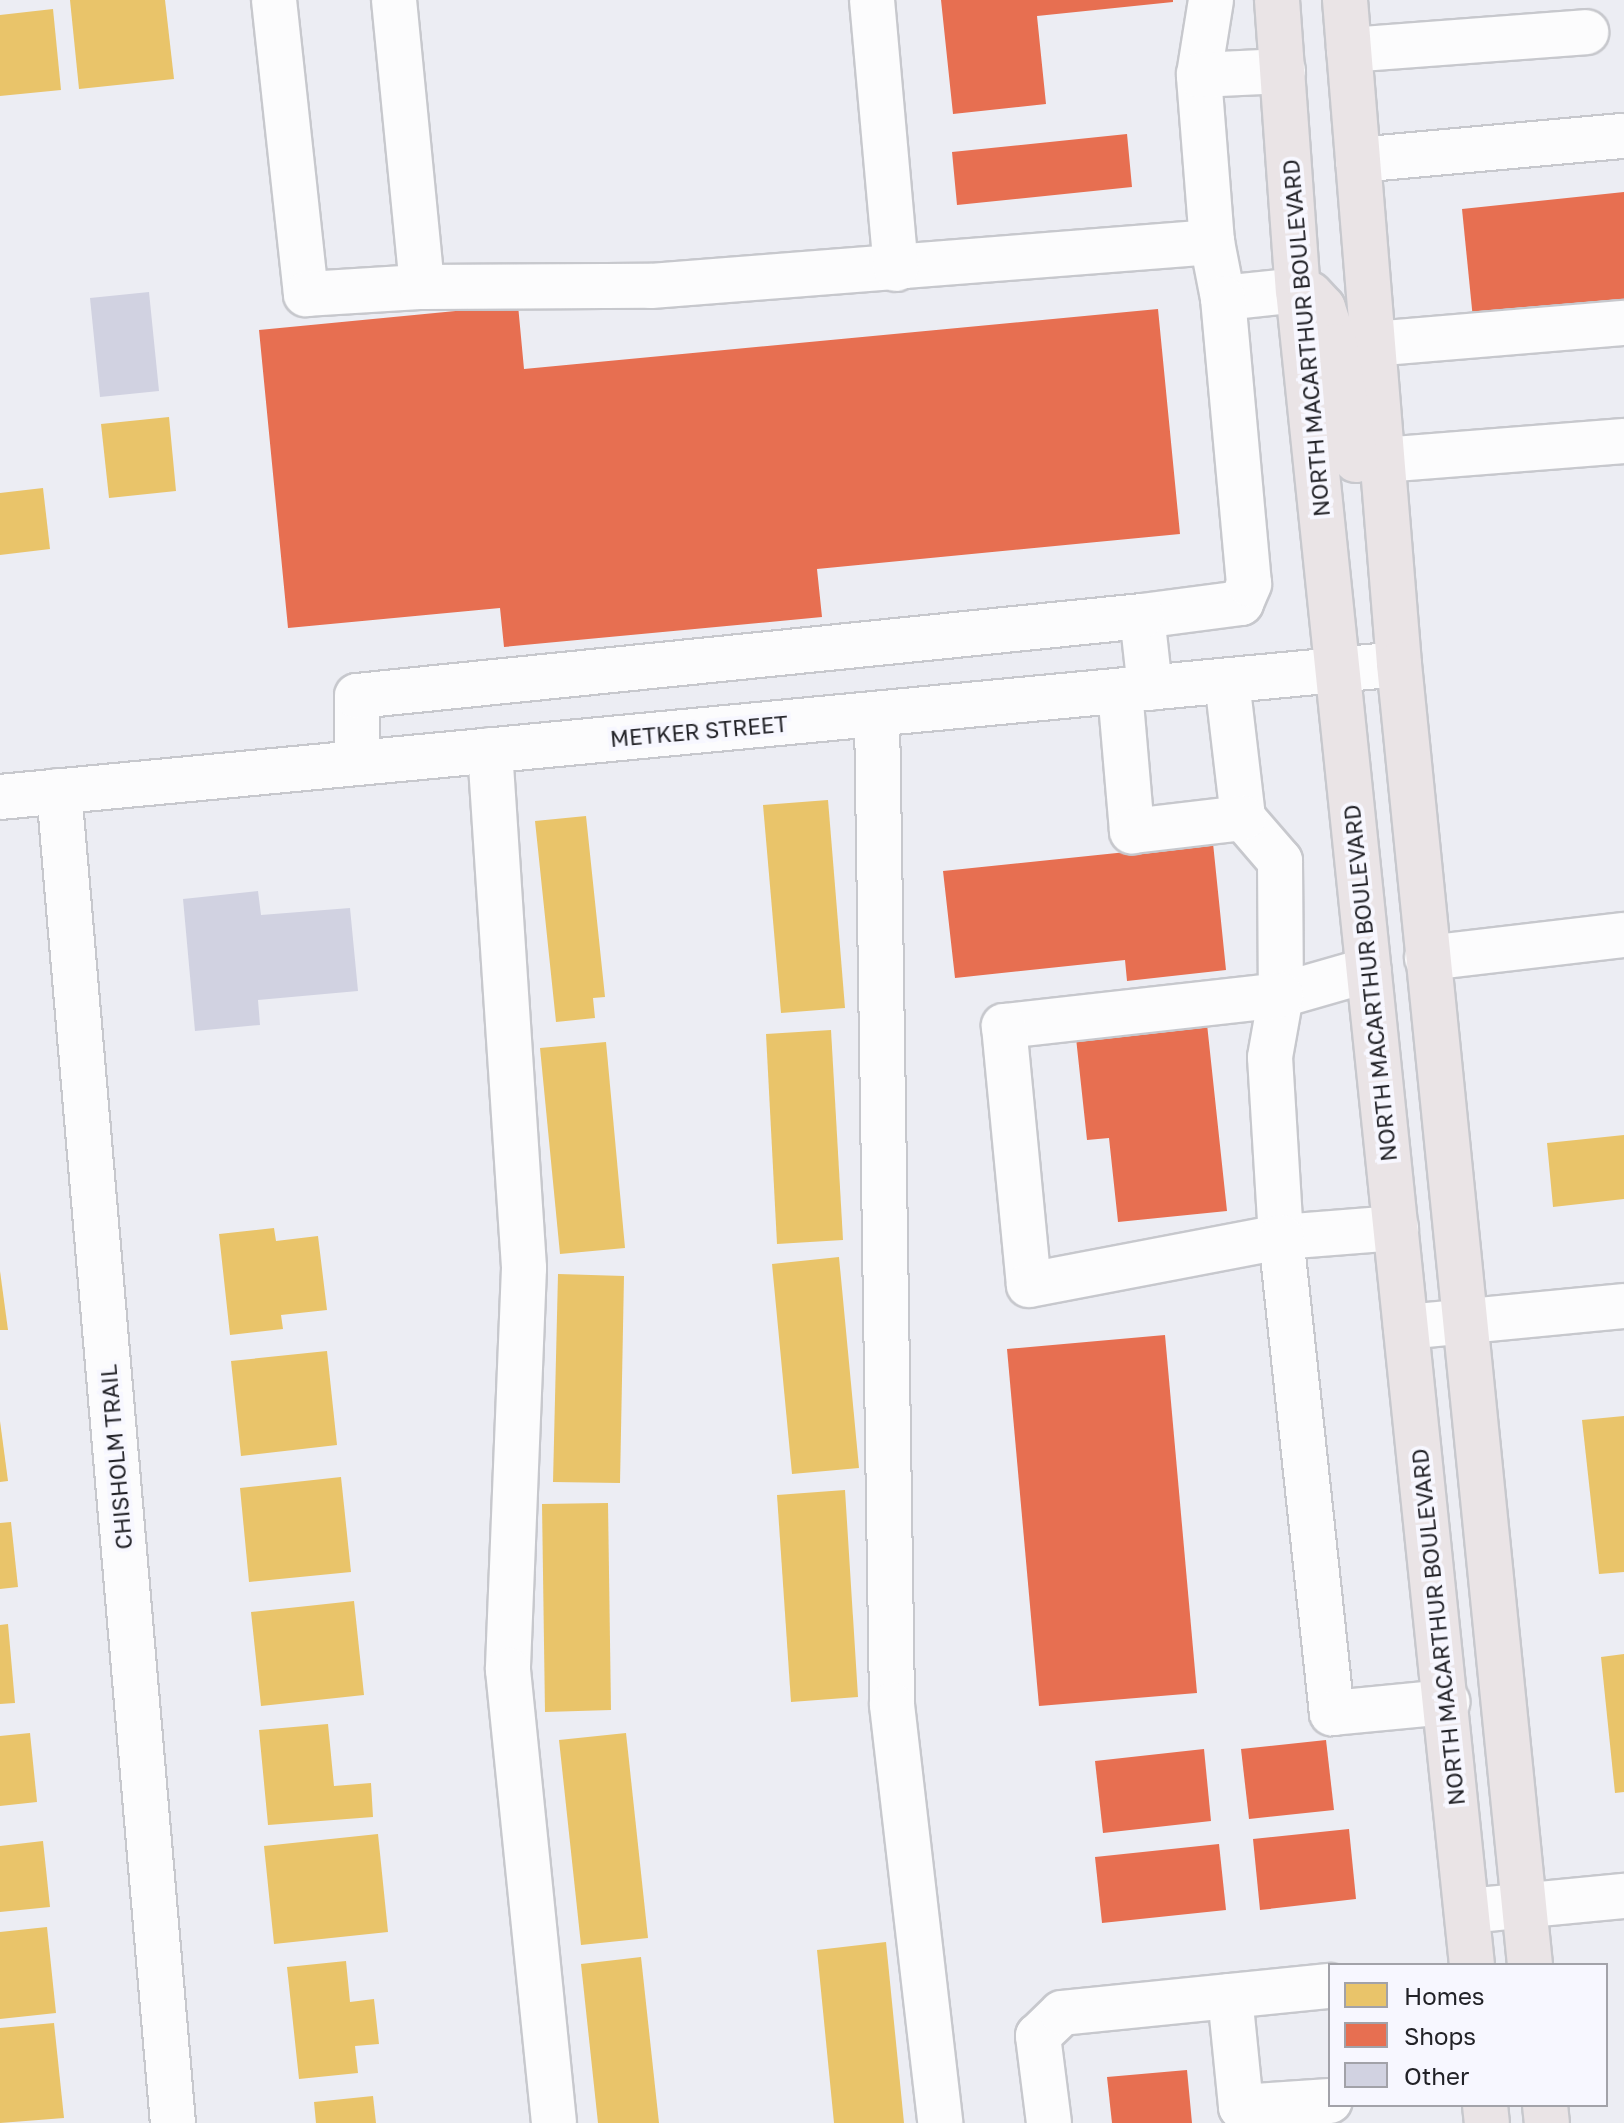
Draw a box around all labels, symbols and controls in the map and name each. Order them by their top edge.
street label: NORTH MACARTHUR BOULEVARD [1277,158,1335,518]
street label: METKER STREET [609,710,789,752]
street label: NORTH MACARTHUR BOULEVARD [1338,803,1402,1163]
street label: CHISHOLM TRAIL [95,1363,137,1551]
street label: NORTH MACARTHUR BOULEVARD [1406,1447,1470,1807]
legend [1328,1963,1608,2107]
text: Homes [1404,1981,1485,2010]
text: Shops [1404,2021,1476,2050]
text: Other [1404,2061,1469,2090]

